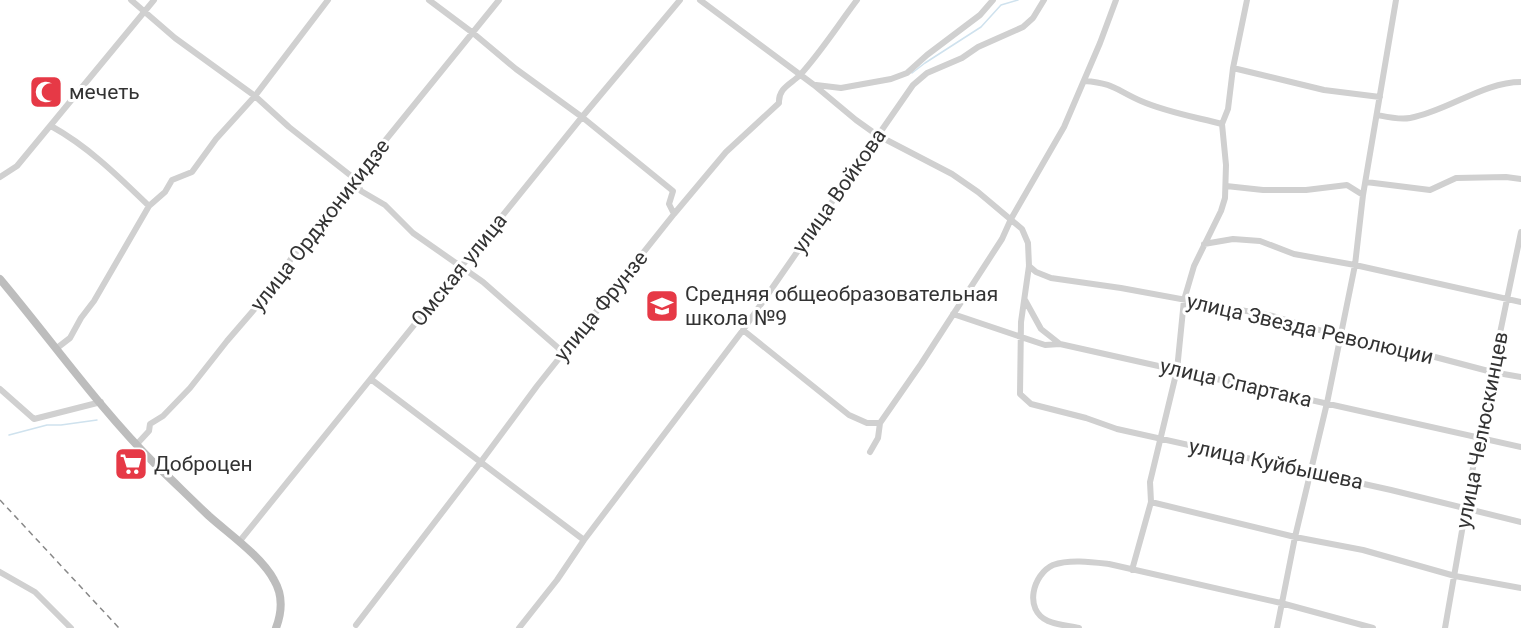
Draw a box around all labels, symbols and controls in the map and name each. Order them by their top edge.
mosque icon: мечеть [28,74,64,110]
place label: мечеть [69,80,140,104]
street label: улица Войкова [787,124,891,258]
street label: улица Орджоникидзе [245,134,395,316]
street label: Омская улица [406,209,512,331]
street label: улица Фрунзе [549,246,653,366]
place label: Средняя общеобразовательная школа №9 [685,282,998,330]
school or university icon: Средняя общеобразовательная школа №9 [644,288,680,324]
street label: улица Звезда Революции [1184,289,1436,369]
street label: улица Челюскинцев [1451,330,1513,530]
street label: улица Спартака [1158,354,1314,412]
street label: улица Куйбышева [1187,434,1365,494]
supermarket icon: Доброцен [113,446,149,482]
place label: Доброцен [154,452,253,476]

